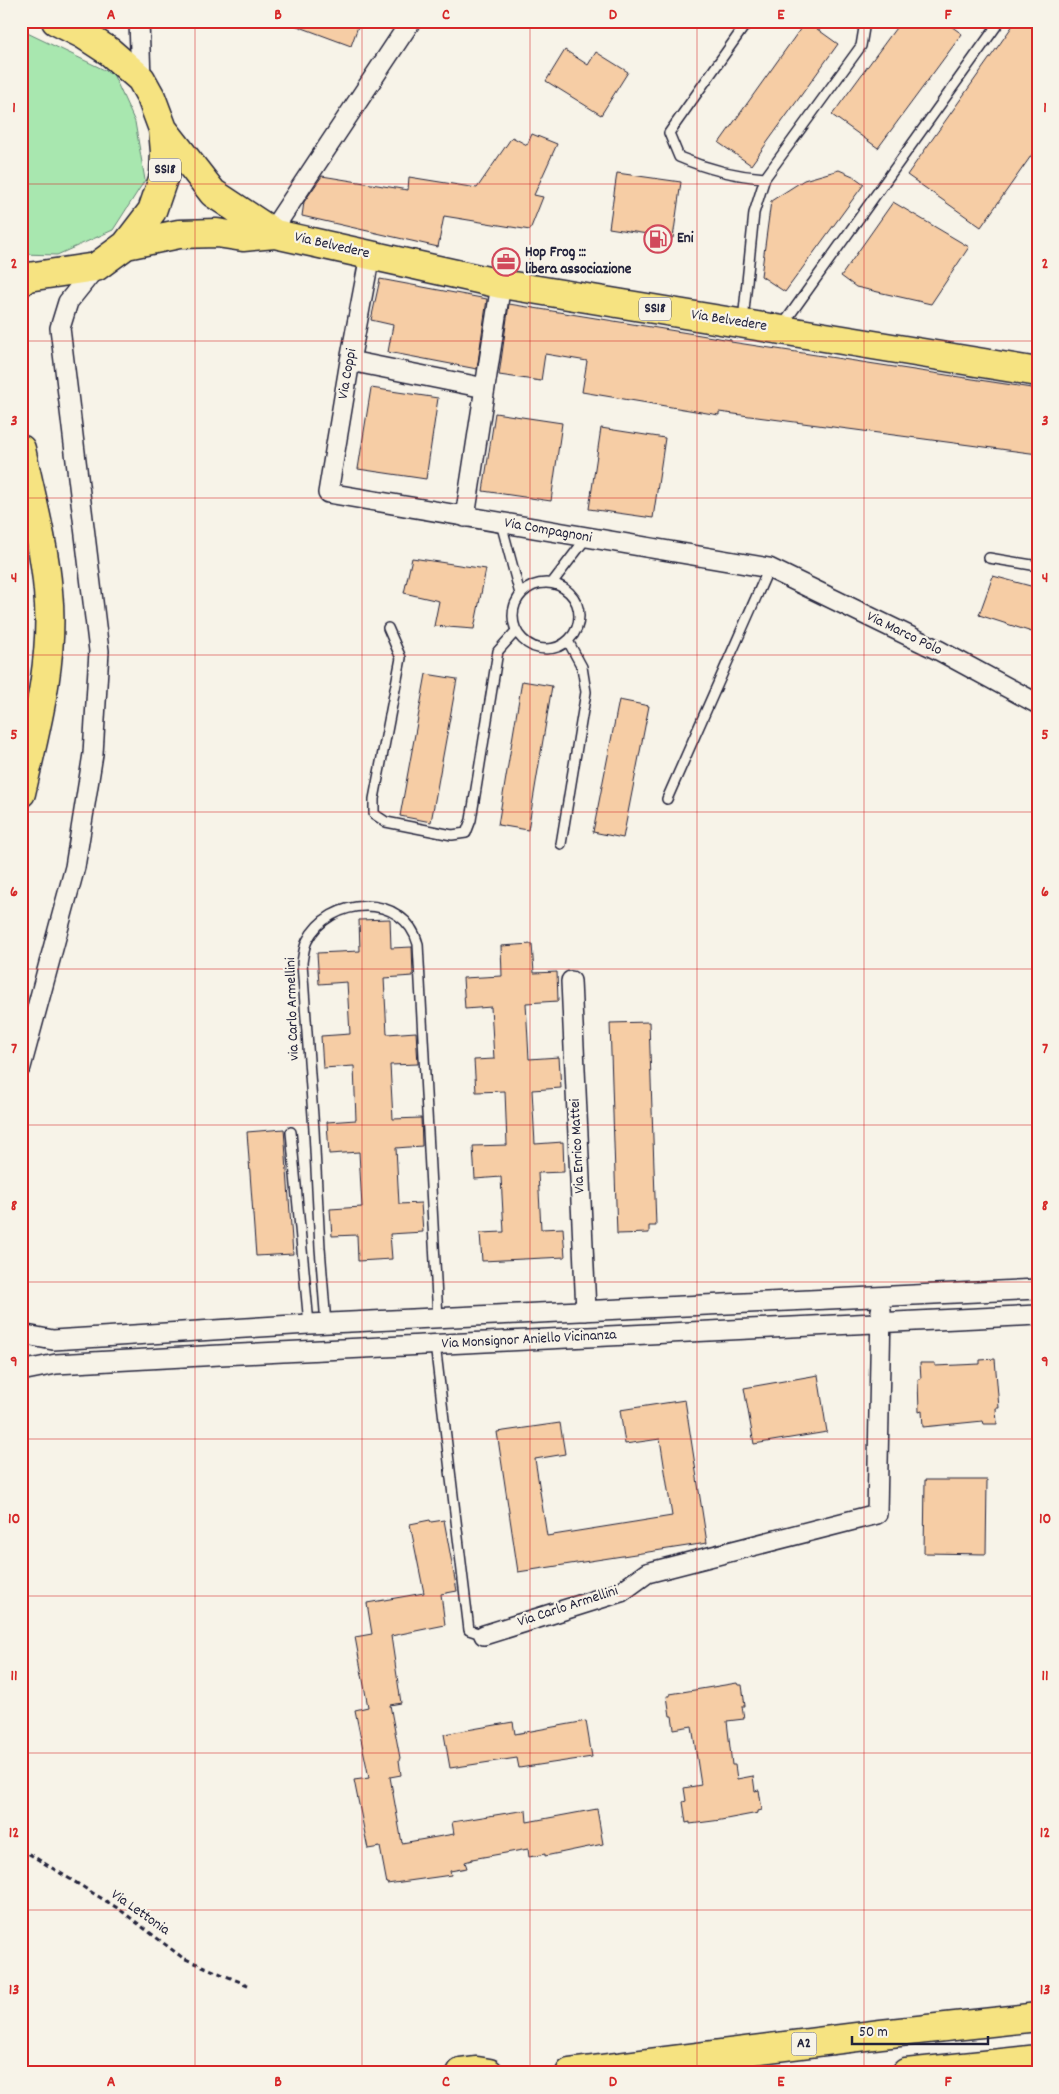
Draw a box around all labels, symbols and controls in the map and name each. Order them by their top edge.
text: A [107,4,116,27]
text: B [274,4,282,27]
text: C [442,4,450,27]
text: D [609,4,618,27]
text: E [777,4,785,27]
text: F [944,4,952,27]
text: 1 [12,97,16,120]
text: 1 [1043,97,1047,120]
road number: SS18 [149,158,181,182]
fuel station icon: Eni [643,224,673,254]
street label: Via Belvedere [292,227,372,265]
place label: Eni [677,228,694,250]
place label: Hop Frog ::: libera associazione [525,242,632,281]
office icon: Hop Frog ::: libera associazione [491,247,521,277]
text: 2 [11,253,18,276]
text: 2 [1042,253,1049,276]
road number: SS18 [639,298,671,320]
street label: Via Belvedere [690,304,769,338]
street label: Via Coppi [333,347,363,401]
text: 3 [10,410,18,433]
text: 3 [1041,410,1049,433]
street label: Via Compagnoni [502,512,594,550]
text: 4 [11,567,17,590]
text: 4 [1042,567,1048,590]
street label: Via Marco Polo [862,606,946,662]
text: 5 [10,724,18,747]
text: 5 [1041,724,1049,747]
text: 6 [10,881,18,904]
text: 6 [1041,881,1049,904]
street label: via Carlo Armellini [280,957,306,1061]
text: 7 [11,1038,17,1061]
text: 7 [1042,1038,1048,1061]
street label: Via Enrico Mattei [565,1098,591,1194]
text: 8 [11,1195,18,1218]
text: 8 [1042,1195,1049,1218]
street label: Via Monsignor Aniello Vicinanza [441,1324,618,1356]
text: 9 [10,1351,18,1374]
text: 9 [1041,1351,1049,1374]
text: 10 [8,1508,20,1531]
text: 10 [1039,1508,1051,1531]
street label: Via Carlo Armellini [515,1580,621,1634]
text: 11 [10,1665,18,1688]
text: 11 [1041,1665,1049,1688]
text: 12 [9,1822,19,1845]
text: 12 [1040,1822,1050,1845]
street label: Via Lettonia [106,1885,175,1942]
text: 13 [9,1979,19,2002]
text: 13 [1040,1979,1050,2002]
scale bar [852,2014,988,2046]
text: 50 m [859,2022,888,2044]
road number: A2 [792,2032,816,2056]
text: A [107,2071,116,2094]
text: B [274,2071,282,2094]
text: C [442,2071,450,2094]
text: D [609,2071,618,2094]
text: E [777,2071,785,2094]
text: F [944,2071,952,2094]

